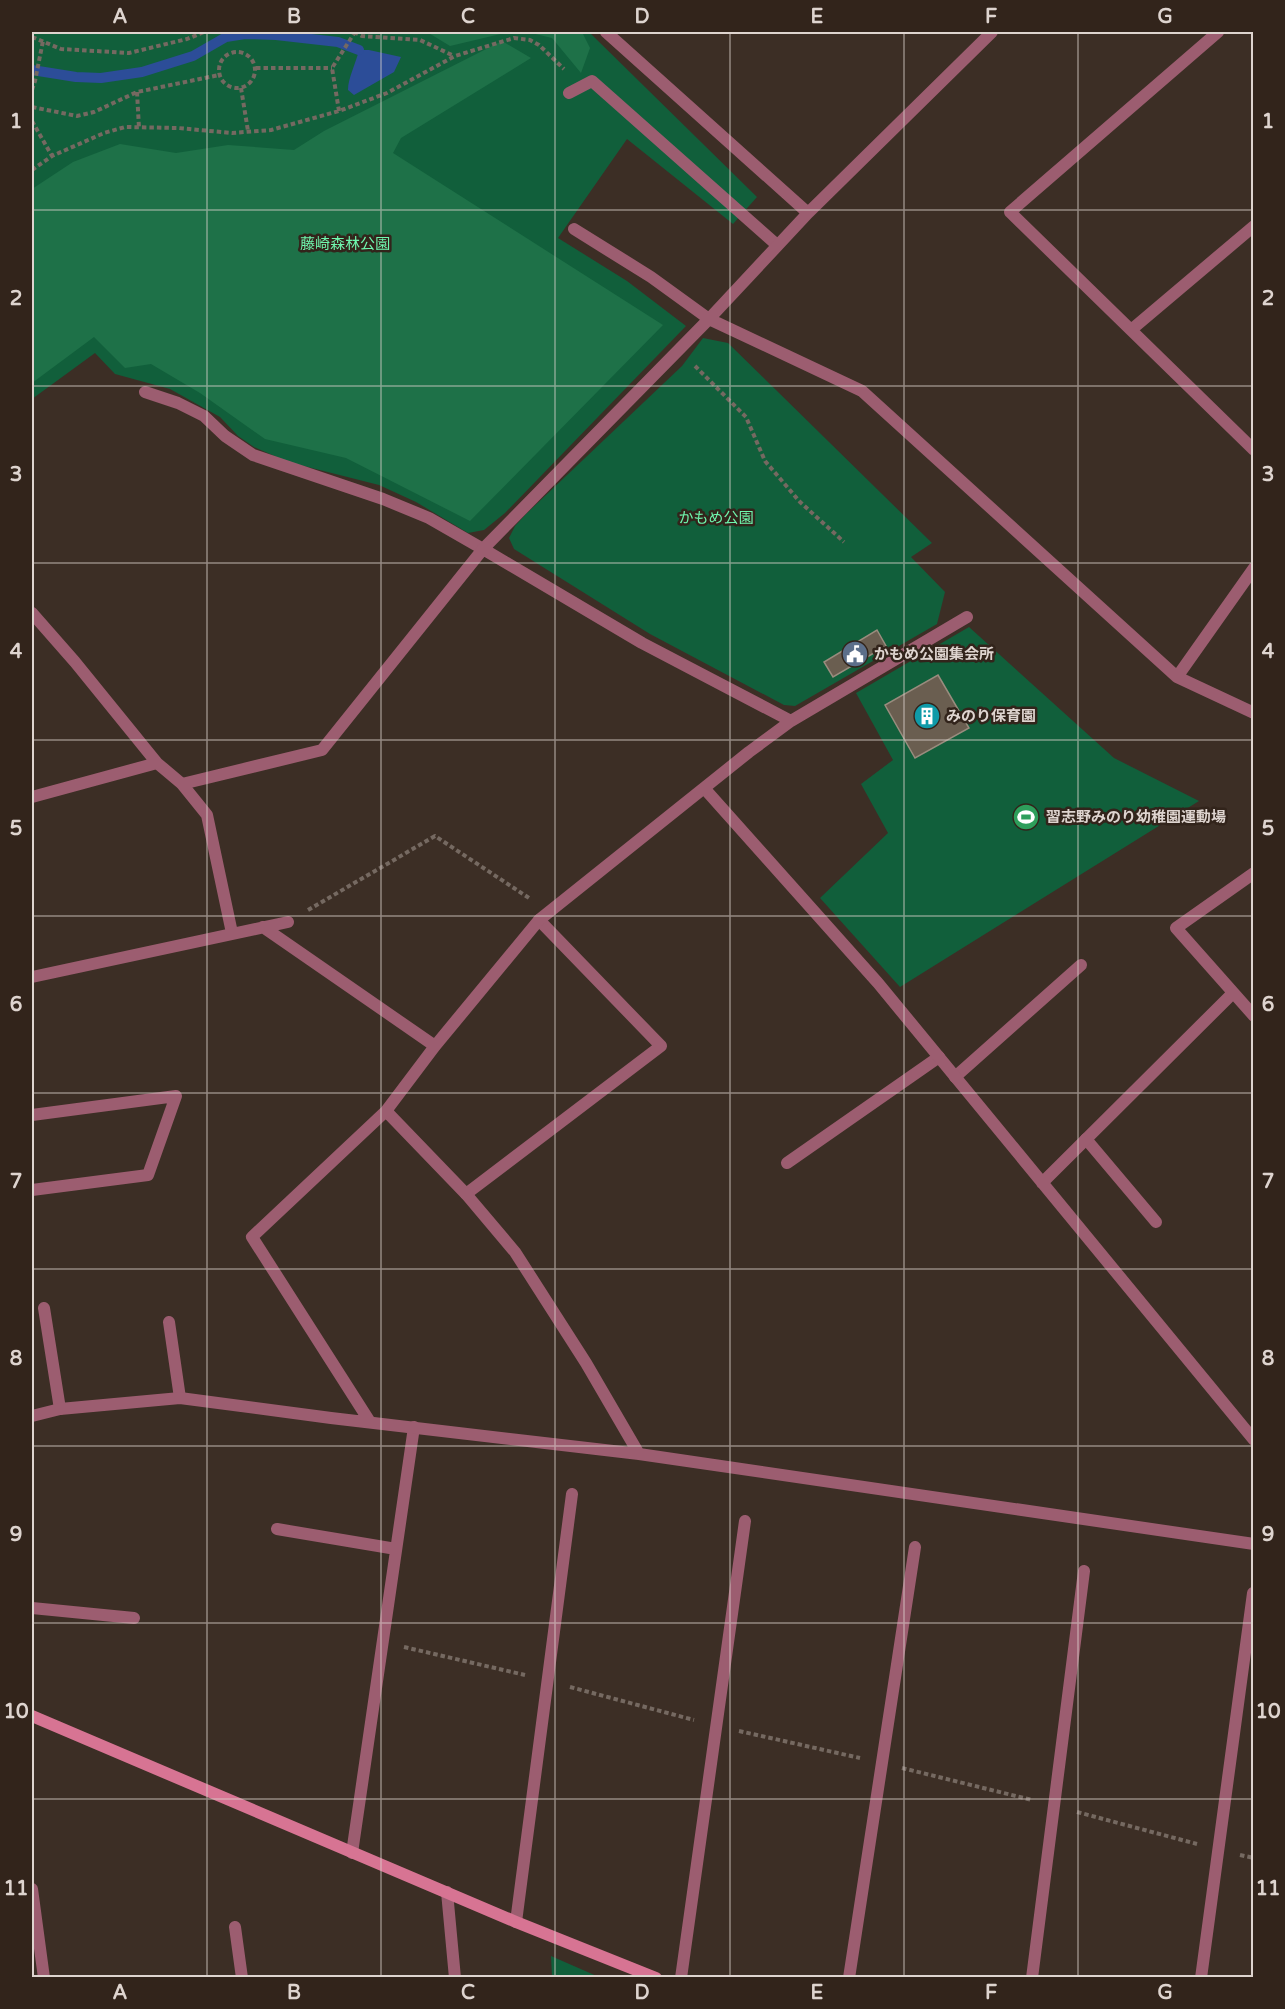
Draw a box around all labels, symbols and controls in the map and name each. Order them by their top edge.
text: A [113,5,128,29]
text: B [287,5,301,29]
text: C [461,5,475,29]
text: D [634,5,650,29]
text: E [811,5,824,29]
text: F [985,5,997,29]
text: G [1157,5,1173,29]
text: 1 [10,110,22,134]
text: 1 [1262,110,1274,134]
park label: 藤崎森林公園 [300,235,390,253]
text: 2 [10,287,22,311]
text: 2 [1262,287,1274,311]
text: 3 [10,463,22,487]
text: 3 [1262,463,1274,487]
park label: かもめ公園 [678,509,754,527]
public building icon: かもめ公園集会所 [840,639,870,669]
text: 4 [10,640,23,664]
text: 4 [1262,640,1275,664]
place label: かもめ公園集会所 [874,645,994,663]
building icon: みのり保育園 [912,701,942,731]
place label: みのり保育園 [946,707,1036,725]
sports icon: 習志野みのり幼稚園運動場 [1011,802,1041,832]
place label: 習志野みのり幼稚園運動場 [1046,808,1226,826]
text: 5 [10,817,22,841]
text: 5 [1262,817,1274,841]
text: 6 [10,993,22,1017]
text: 6 [1262,993,1274,1017]
text: 7 [10,1170,22,1194]
text: 7 [1262,1170,1274,1194]
text: 8 [10,1347,22,1371]
text: 8 [1262,1347,1274,1371]
text: 9 [10,1523,22,1547]
text: 9 [1262,1523,1274,1547]
text: 10 [3,1700,29,1724]
text: 10 [1255,1700,1281,1724]
text: 11 [3,1877,29,1901]
text: 11 [1255,1877,1281,1901]
text: A [113,1981,128,2005]
text: B [287,1981,301,2005]
text: C [461,1981,475,2005]
text: D [634,1981,650,2005]
text: E [811,1981,824,2005]
text: F [985,1981,997,2005]
text: G [1157,1981,1173,2005]

